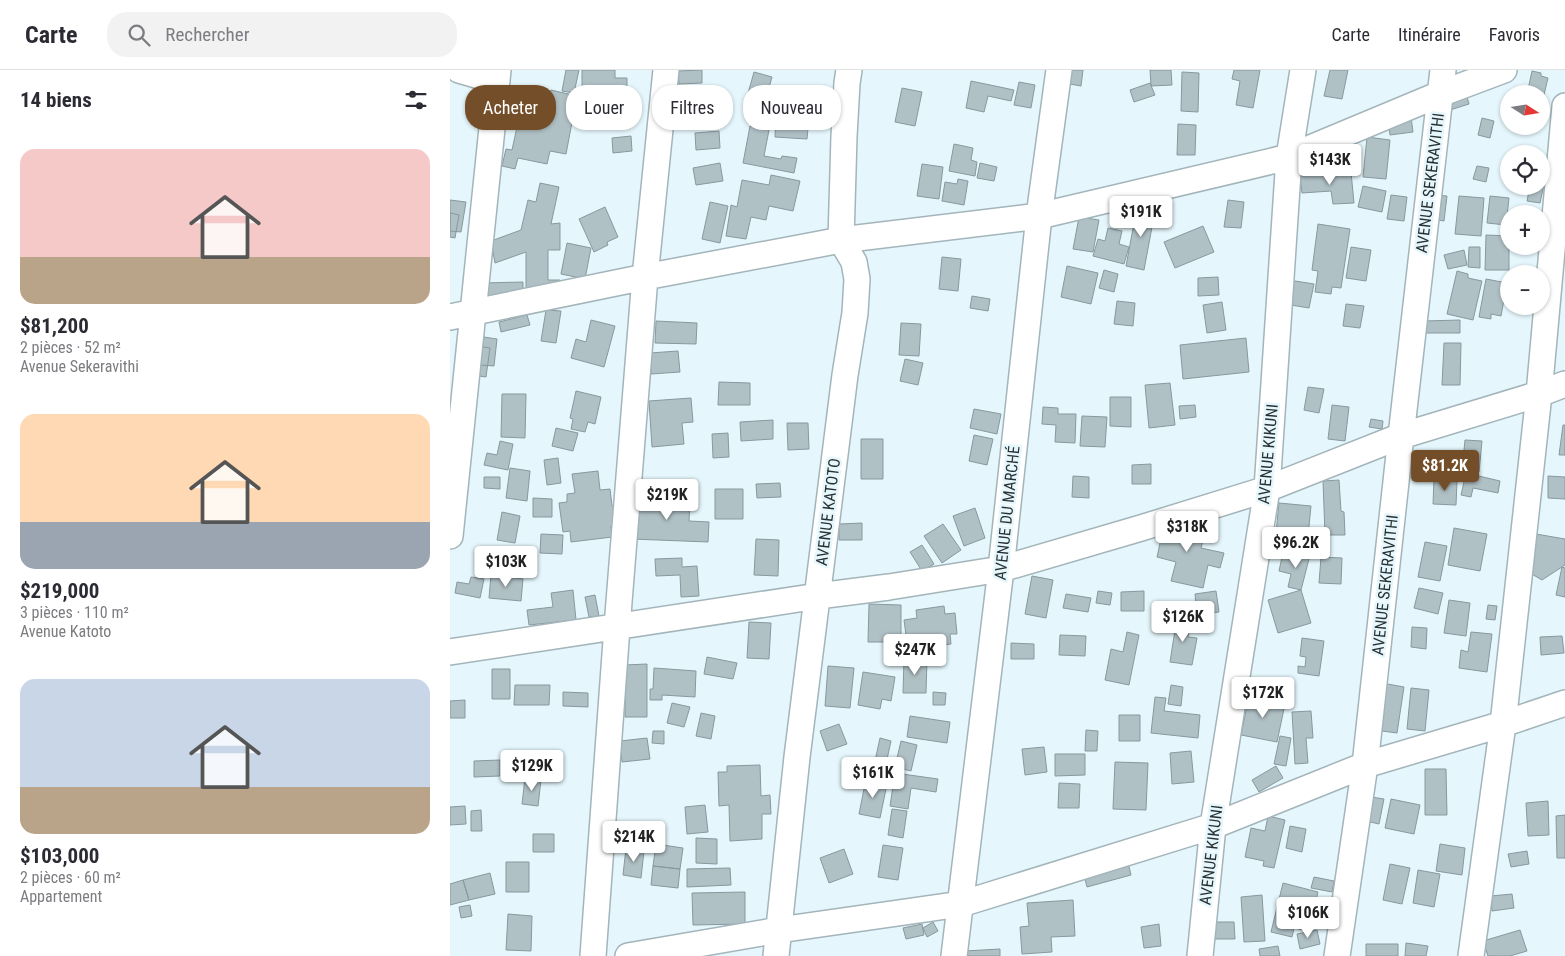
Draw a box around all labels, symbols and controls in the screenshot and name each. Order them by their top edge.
search box [107,12,457,57]
text: Carte [25,21,77,49]
icon: search [125,21,153,49]
text: Rechercher [165,23,249,46]
text: Carte [1331,24,1370,45]
text: Itinéraire [1398,24,1461,45]
text: Favoris [1489,24,1540,45]
chip: Acheter [465,85,556,130]
chip: Louer [566,85,642,130]
chip: Filtres [652,85,733,130]
chip: Nouveau [743,85,841,130]
north arrow [1500,85,1550,135]
map controls [1500,85,1550,315]
icon: filters [402,86,430,114]
text: 14 biens [20,88,92,112]
street label: AVENUE SEKERAVITHI [1412,112,1448,254]
pin: $143K [1295,144,1365,186]
button: locate [1500,145,1550,195]
text: $143K [1309,150,1351,169]
icon: home [180,182,270,272]
pin: $191K [1106,196,1176,238]
text: $191K [1120,202,1162,221]
button: + [1500,205,1550,255]
button: − [1500,265,1550,315]
text: $81,200 [20,314,89,338]
text: 2 pièces · 52 m² [20,338,121,357]
text: Avenue Sekeravithi [20,357,139,376]
street label: AVENUE KIKUNI [1254,403,1282,505]
street label: AVENUE DU MARCHÉ [991,445,1023,581]
icon: home [180,447,270,537]
pin: $81.2K [1404,450,1486,492]
text: $81.2K [1422,456,1468,475]
street label: AVENUE KATOTO [812,457,844,567]
pin: $219K [632,478,702,521]
text: $219K [646,485,688,504]
pin: $318K [1152,510,1222,553]
street label: AVENUE SEKERAVITHI [1368,514,1402,656]
text: $318K [1166,517,1208,536]
pin: $96.2K [1255,526,1337,569]
text: $96.2K [1273,533,1319,552]
pin: $103K [471,546,541,588]
text: $103K [485,552,527,571]
text: $219,000 [20,579,99,603]
pin: $126K [1148,600,1218,643]
text: 3 pièces · 110 m² [20,603,129,622]
text: $126K [1162,607,1204,626]
text: Avenue Katoto [20,622,111,641]
pin: $247K [880,634,950,676]
text: $247K [894,640,936,659]
pin: $172K [1228,676,1298,719]
text: $172K [1242,683,1284,702]
icon: home [180,712,270,802]
pin: $129K [497,750,567,792]
text: $129K [511,756,553,775]
pin: $161K [838,756,908,799]
text: $161K [852,763,894,782]
street label: AVENUE KIKUNI [1195,804,1227,906]
pin: $214K [599,820,669,863]
text: $214K [613,827,655,846]
text: $103,000 [20,844,99,868]
text: 2 pièces · 60 m² [20,868,121,887]
text: Appartement [20,887,102,906]
pin: $106K [1273,896,1343,939]
text: $106K [1287,903,1329,922]

